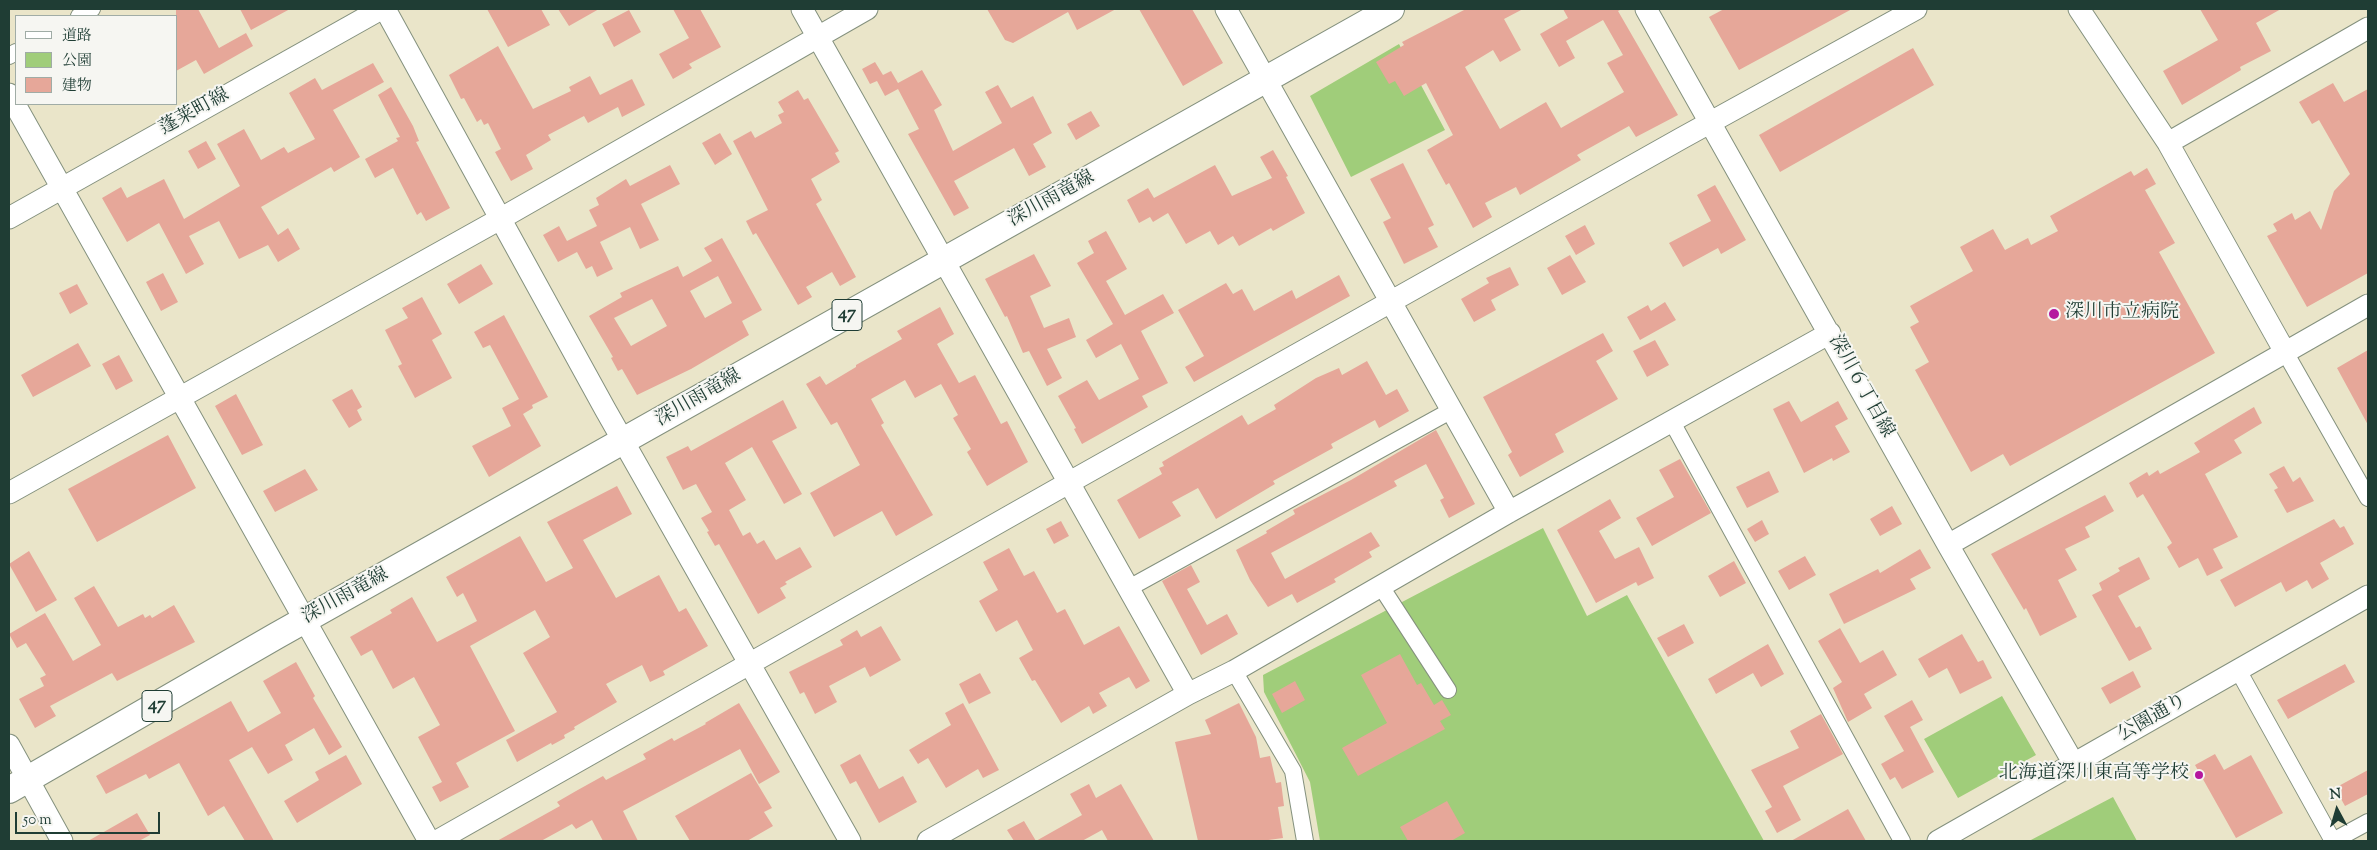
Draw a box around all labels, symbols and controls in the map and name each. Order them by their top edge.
legend [15,15,178,105]
text: 道路 [62,26,92,47]
text: 公園 [62,51,92,72]
text: 建物 [62,76,92,97]
street label: 蓬莱町線 [156,85,234,141]
street label: 深川雨竜線 [1005,167,1099,233]
road number: 47 [832,300,862,330]
place label: 深川市立病院 [2065,303,2179,325]
marker: 深川市立病院 [2047,307,2061,321]
street label: 深川６丁目線 [1822,332,1898,442]
street label: 深川雨竜線 [652,365,746,433]
street label: 深川雨竜線 [299,564,393,630]
road number: 47 [142,690,172,721]
street label: 公園通り [2114,690,2192,748]
place label: 北海道深川東高等学校 [1999,764,2189,786]
marker: 北海道深川東高等学校 [2193,769,2205,781]
north arrow [2312,785,2362,835]
text: N [2329,785,2342,806]
scale bar [18,802,162,834]
text: 50 m [23,810,52,831]

